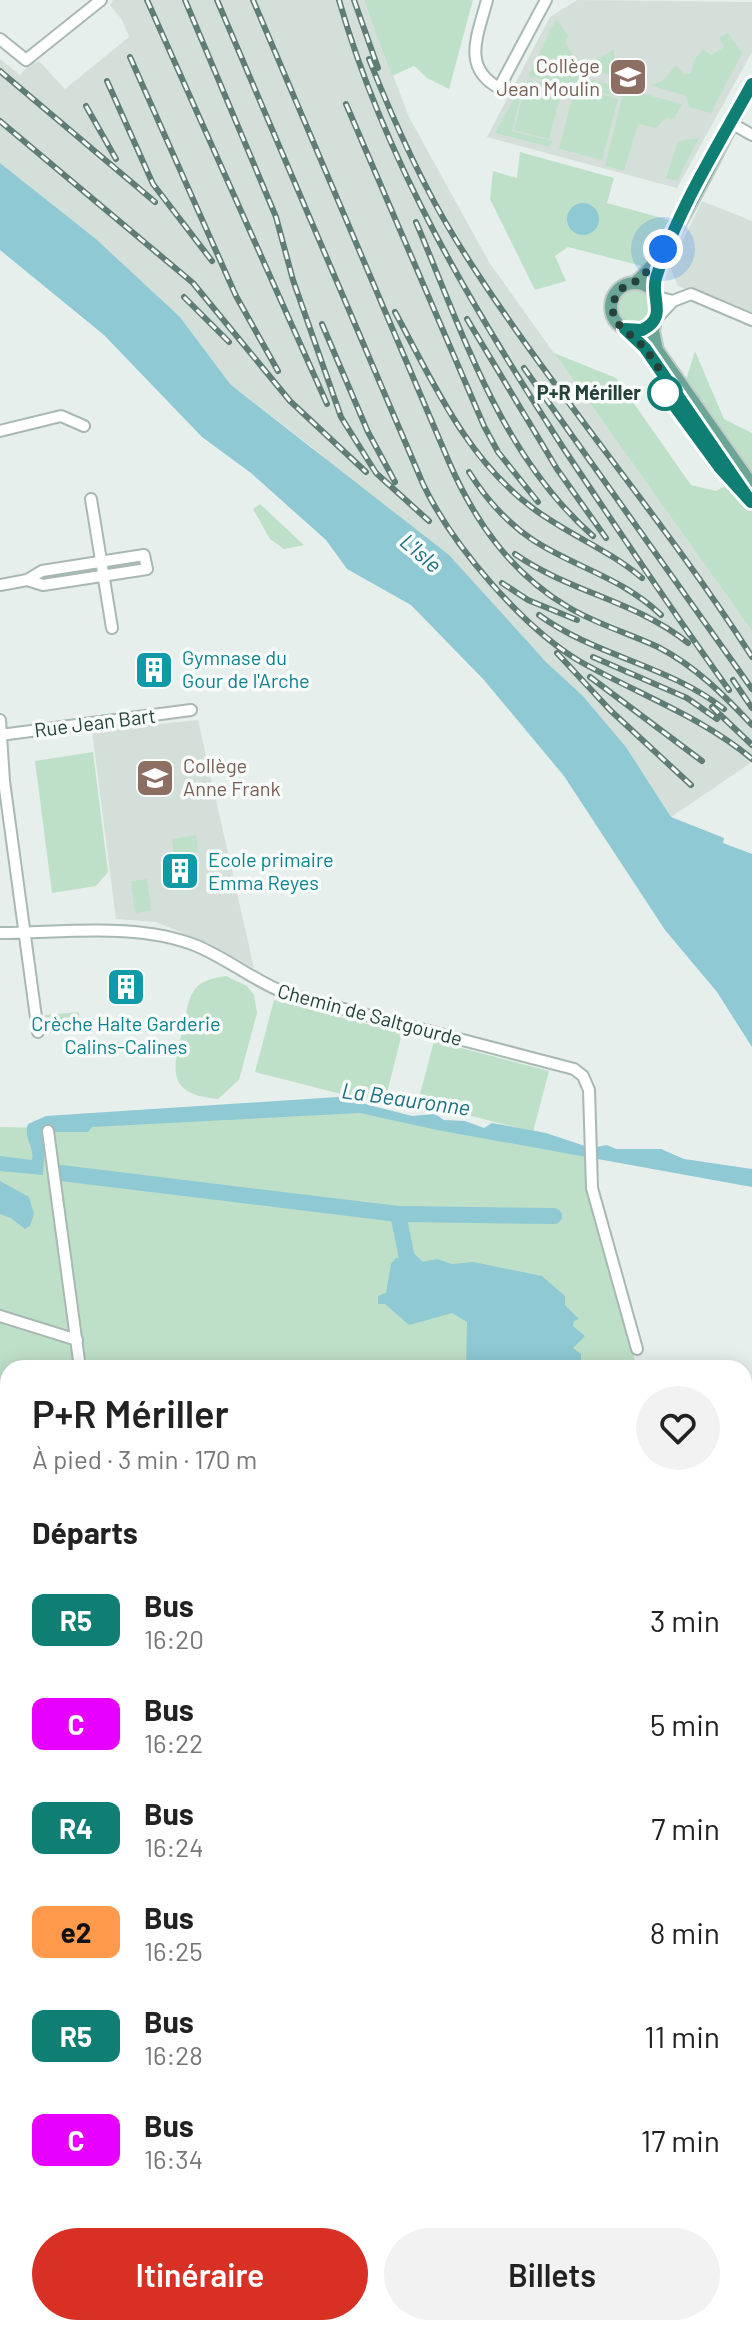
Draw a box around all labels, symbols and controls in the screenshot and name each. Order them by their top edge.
place label: Collège Jean Moulin [497,53,600,100]
school or university icon: Collège Jean Moulin [607,56,649,98]
your location [643,229,683,269]
marker: P+R Mériller [648,376,682,410]
place label: P+R Mériller [537,380,641,404]
water label: L'Isle [396,527,448,577]
place label: Gymnase du Gour de l'Arche [182,645,310,692]
building icon: Gymnase du Gour de l'Arche [133,649,175,691]
street label: Rue Jean Bart [33,703,157,741]
place label: Collège Anne Frank [183,753,281,800]
school or university icon: Collège Anne Frank [134,757,176,799]
place label: Ecole primaire Emma Reyes [208,847,334,894]
building icon: Ecole primaire Emma Reyes [159,850,201,892]
building icon: Crèche Halte Garderie Calins-Calines [105,966,147,1008]
street label: Chemin de Saltgourde [275,978,465,1050]
place label: Crèche Halte Garderie Calins-Calines [31,1011,221,1058]
water label: La Beauronne [340,1076,472,1120]
button: heart [636,1386,720,1470]
text: P+R Mériller [32,1390,229,1436]
text: À pied · 3 min · 170 m [32,1443,257,1474]
text: Départs [32,1514,138,1550]
text: Bus [144,1587,194,1623]
text: 3 min [650,1602,720,1638]
text: R5 [60,1603,92,1637]
text: 16:20 [144,1623,204,1654]
text: Bus [144,1691,194,1727]
text: 5 min [650,1706,720,1742]
text: C [67,1707,85,1741]
text: 16:22 [144,1727,203,1758]
text: Bus [144,1795,194,1831]
text: 7 min [651,1810,720,1846]
text: R4 [59,1811,93,1845]
text: 16:24 [144,1831,204,1862]
text: Bus [144,1899,194,1935]
text: 8 min [650,1914,720,1950]
text: e2 [61,1915,91,1949]
text: 16:25 [144,1935,203,1966]
text: Bus [144,2003,194,2039]
text: 11 min [644,2018,720,2054]
text: R5 [60,2019,92,2053]
text: 16:28 [144,2039,203,2070]
text: Bus [144,2107,194,2143]
text: 17 min [641,2122,720,2158]
text: C [67,2123,85,2157]
text: 16:34 [144,2143,203,2174]
button: Itinéraire [32,2228,368,2320]
button: Billets [384,2228,720,2320]

